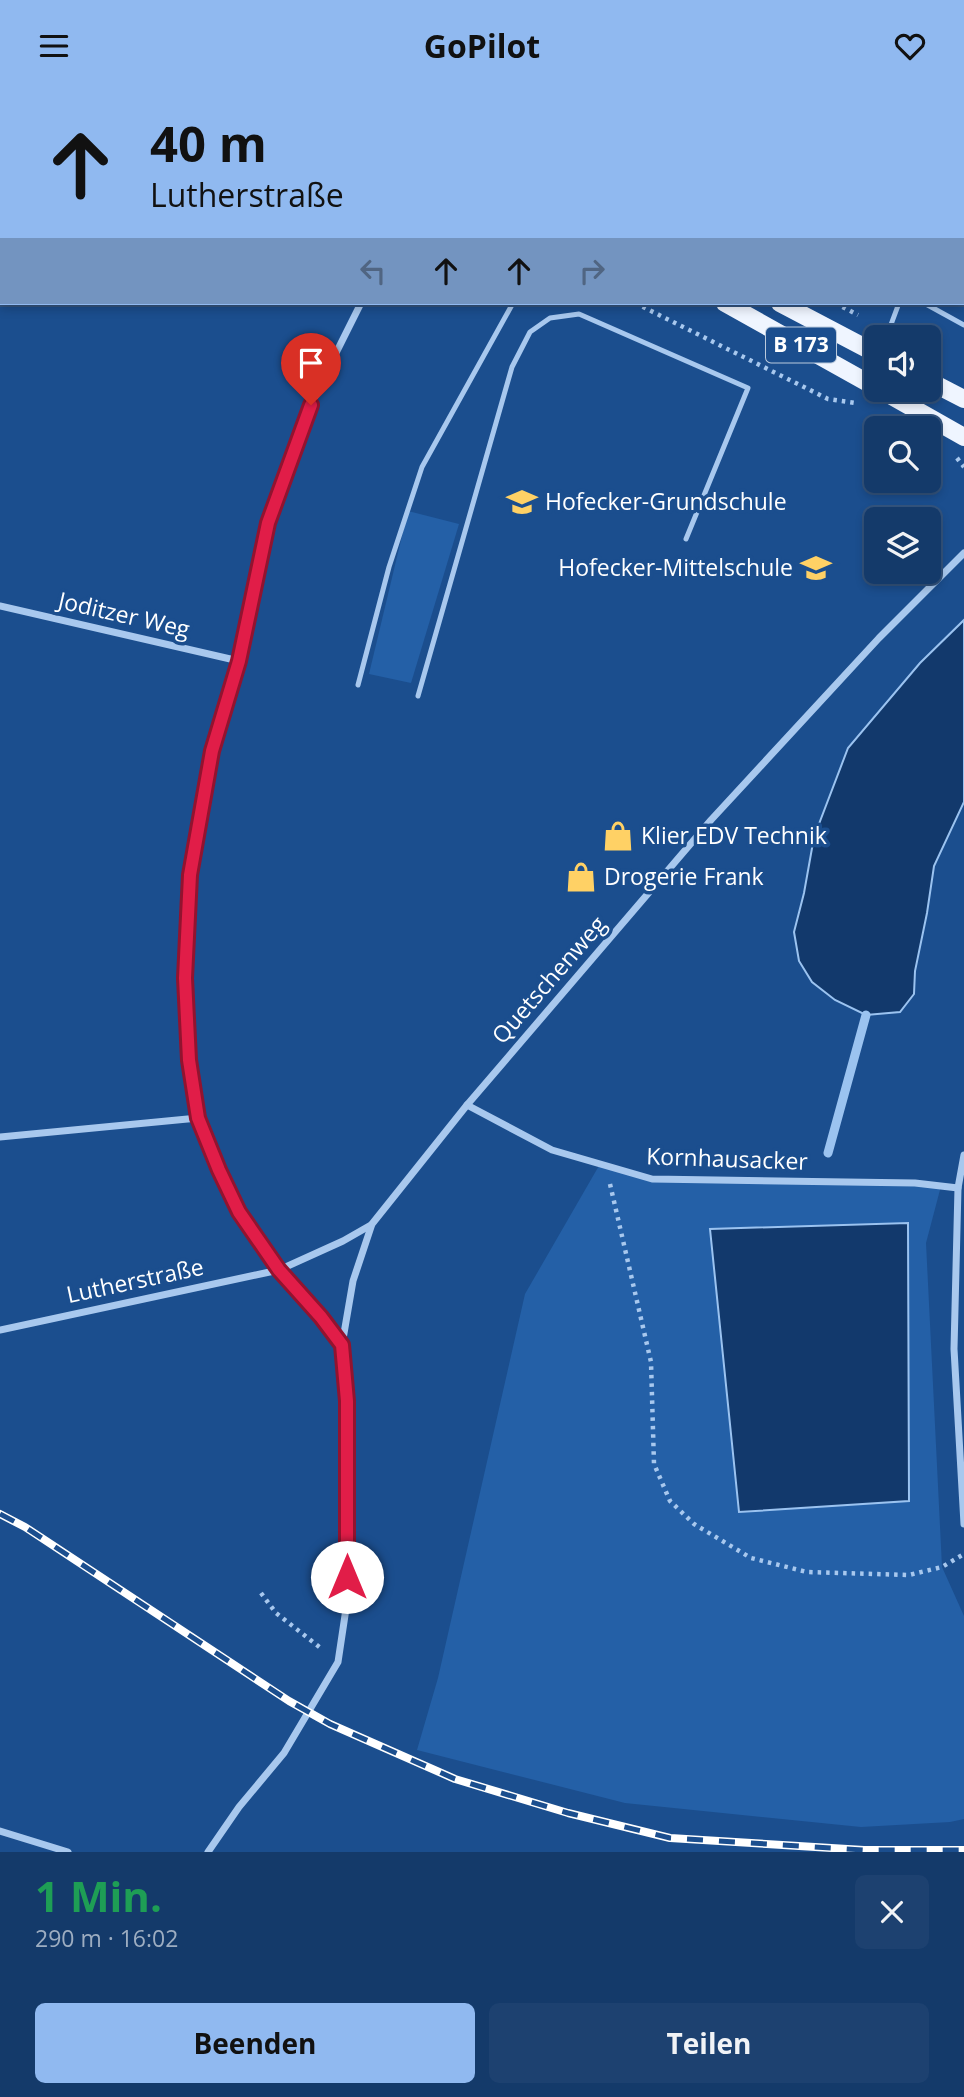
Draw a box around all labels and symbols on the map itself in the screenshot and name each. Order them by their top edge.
road number: B 173 [766,327,836,363]
pin [281,333,341,405]
school or university icon: Hofecker-Grundschule [505,485,539,519]
place label: Hofecker-Grundschule [545,485,787,517]
place label: Hofecker-Mittelschule [558,551,793,583]
school or university icon: Hofecker-Mittelschule [799,551,833,585]
street label: Joditzer Weg [53,583,194,645]
shop icon: Klier EDV Technik [601,819,635,853]
place label: Klier EDV Technik [641,819,827,851]
shop icon: Drogerie Frank [564,860,598,894]
place label: Drogerie Frank [604,860,764,892]
street label: Quetschenweg [484,908,613,1050]
street label: Kornhausacker [646,1139,809,1177]
street label: Lutherstraße [63,1250,206,1310]
position arrow [310,1540,384,1614]

